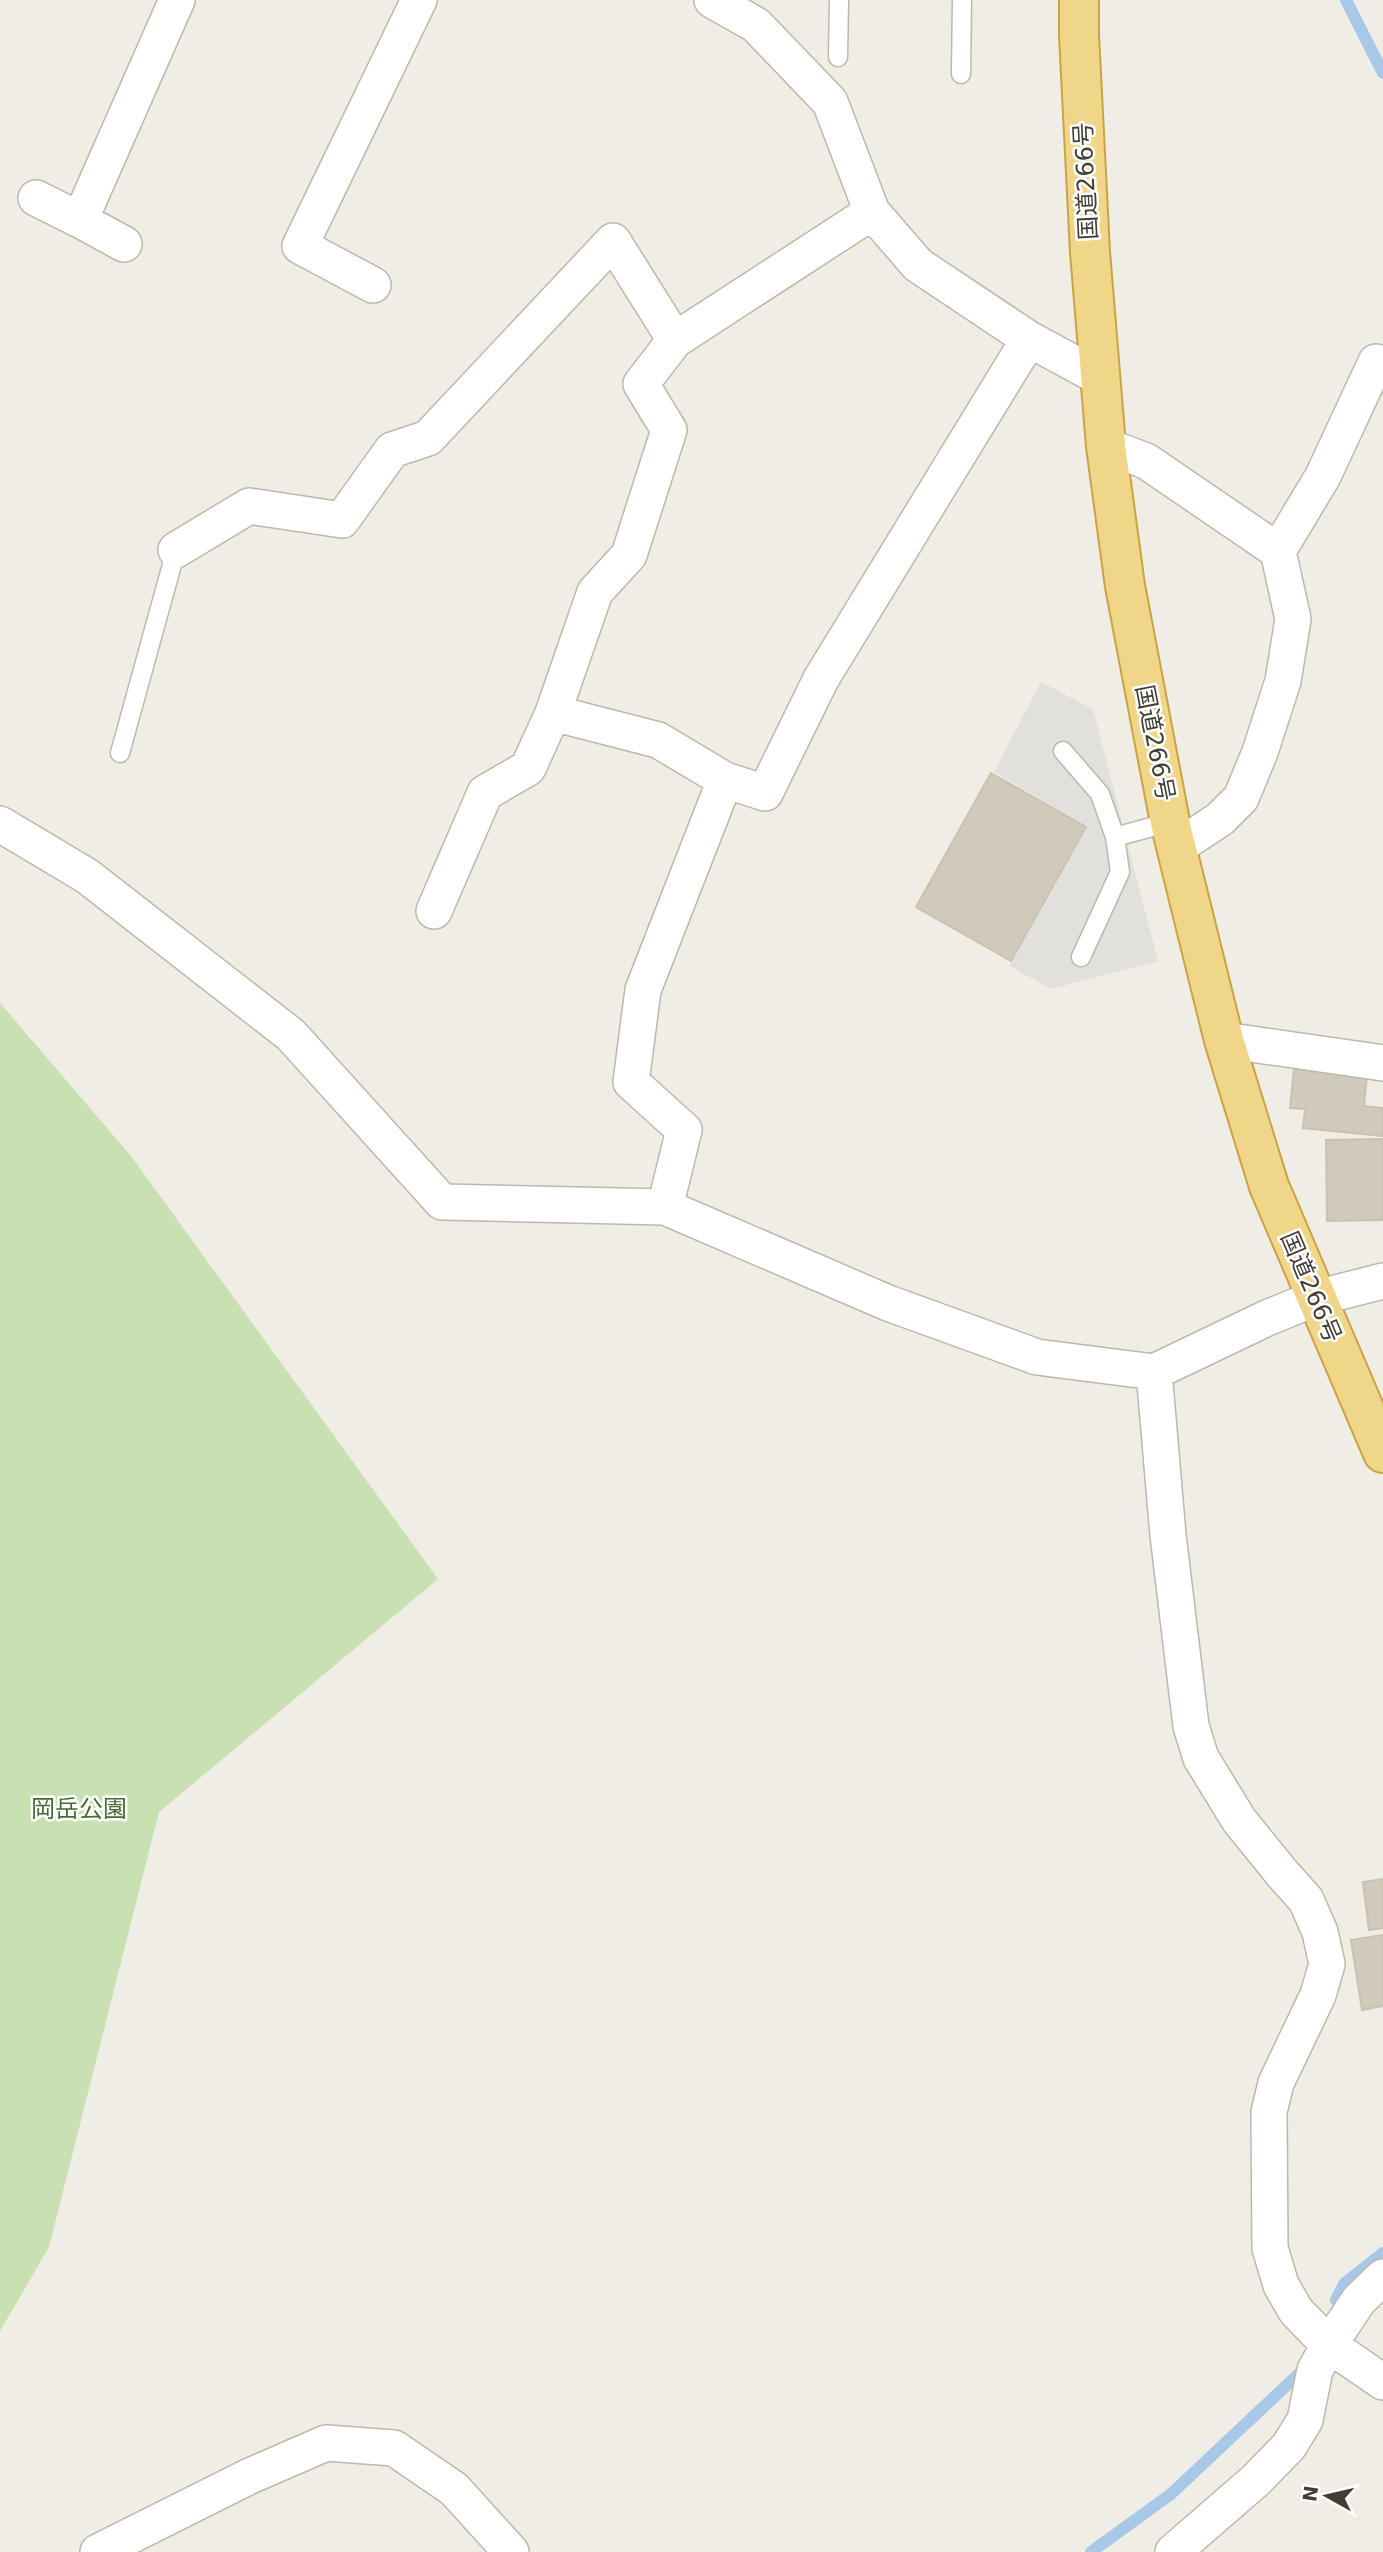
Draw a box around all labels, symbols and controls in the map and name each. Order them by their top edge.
street label: 国道266号 [1069,121,1103,241]
street label: 国道266号 [1130,683,1180,803]
street label: 国道266号 [1275,1227,1347,1347]
park label: 岡岳公園 [31,1795,127,1823]
north arrow [1292,2461,1362,2531]
text: N [1298,2484,1322,2503]

